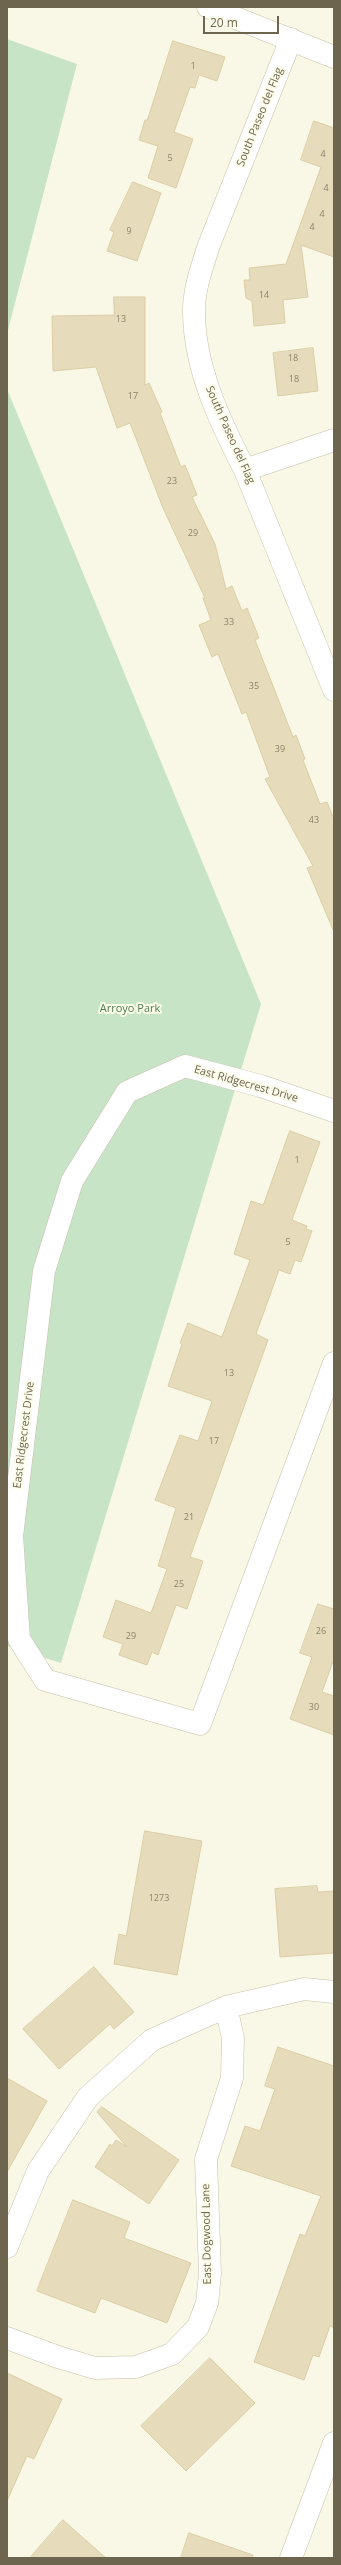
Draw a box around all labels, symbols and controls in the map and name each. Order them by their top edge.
scale bar [205,8,281,34]
text: 20 m [210,14,238,31]
house number: 1 [190,61,196,71]
street label: South Paseo del Flag [234,66,286,168]
house number: 4 [320,149,326,159]
house number: 5 [167,153,173,163]
house number: 4 [323,183,329,193]
house number: 4 [319,209,325,219]
house number: 4 [309,222,315,232]
house number: 9 [126,226,132,236]
house number: 14 [259,290,269,300]
house number: 13 [116,314,126,324]
house number: 18 [288,353,298,363]
house number: 18 [289,374,299,384]
street label: South Paseo del Flag [202,384,258,486]
house number: 17 [128,391,138,401]
house number: 23 [167,476,177,486]
house number: 29 [188,528,198,538]
house number: 33 [224,617,234,627]
house number: 35 [249,681,259,691]
house number: 39 [275,744,285,754]
house number: 43 [309,815,319,825]
park label: Arroyo Park [100,1002,160,1016]
street label: East Ridgecrest Drive [192,1063,300,1105]
house number: 1 [294,1155,300,1165]
house number: 5 [285,1237,291,1247]
house number: 13 [224,1368,234,1378]
street label: East Ridgecrest Drive [11,1381,37,1489]
house number: 17 [209,1436,219,1446]
house number: 21 [184,1512,194,1522]
house number: 25 [174,1579,184,1589]
house number: 26 [316,1626,326,1636]
house number: 29 [126,1631,136,1641]
house number: 30 [309,1702,319,1712]
house number: 1273 [149,1893,169,1903]
street label: East Dogwood Lane [200,2183,214,2285]

